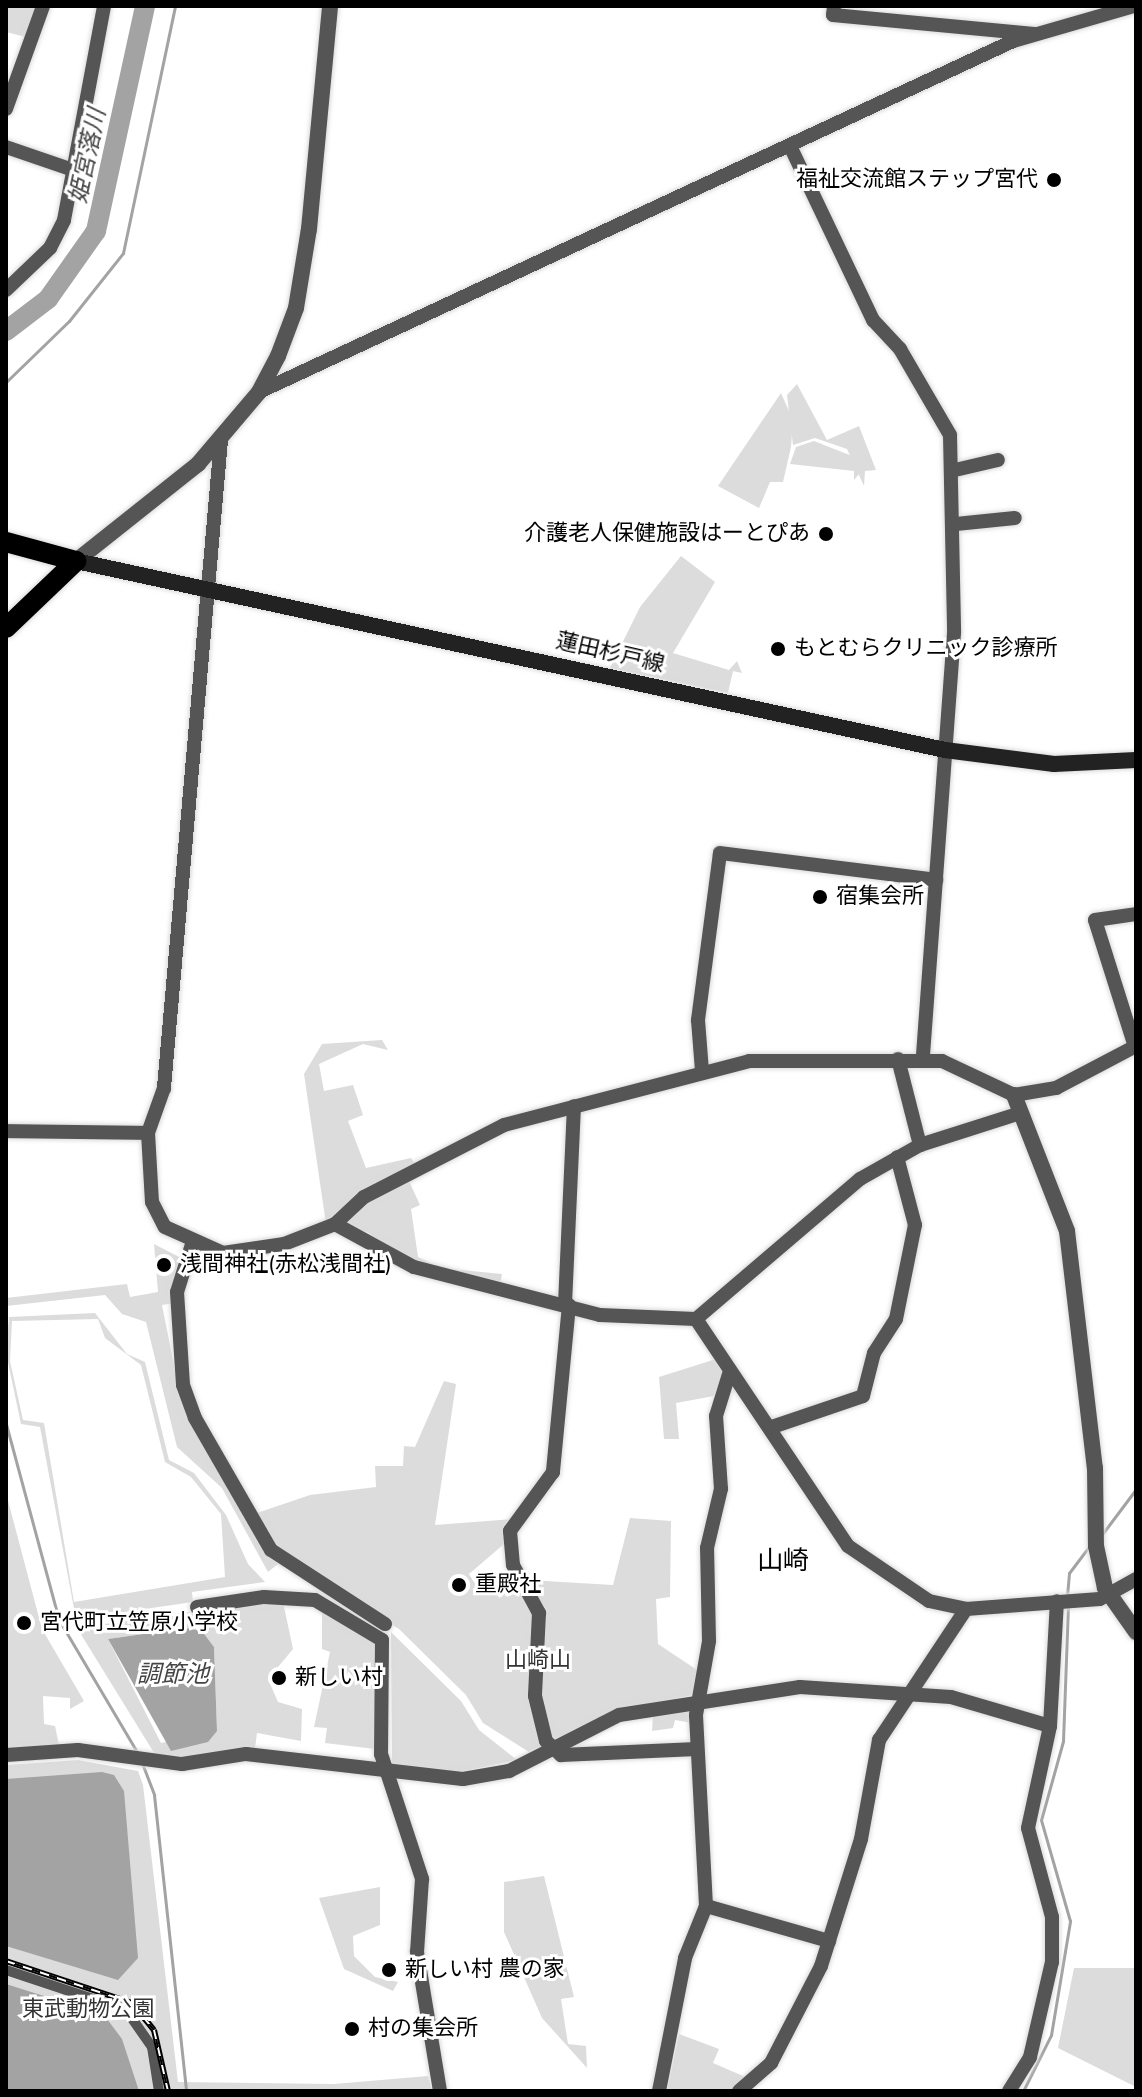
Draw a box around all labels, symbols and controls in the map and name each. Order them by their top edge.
water label: 姫宮落川 [64,106,112,206]
place label: 福祉交流館ステップ宮代 [796,167,1038,193]
marker: 福祉交流館ステップ宮代 [1045,171,1063,189]
place label: 介護老人保健施設はーとぴあ [524,521,810,547]
marker: 介護老人保健施設はーとぴあ [817,525,835,543]
street label: 蓮田杉戸線 [553,628,667,678]
place label: もとむらクリニック診療所 [794,636,1058,662]
marker: もとむらクリニック診療所 [769,640,787,658]
place label: 宿集会所 [836,884,924,910]
marker: 宿集会所 [811,888,829,906]
place label: 浅間神社(赤松浅間社) [180,1252,392,1278]
marker: 浅間神社(赤松浅間社) [155,1256,173,1274]
district label: 山崎 [757,1545,809,1577]
place label: 重殿社 [475,1572,541,1598]
marker: 重殿社 [450,1576,468,1594]
place label: 宮代町立笠原小学校 [40,1610,238,1636]
marker: 宮代町立笠原小学校 [15,1614,33,1632]
park label: 山崎山 [505,1648,571,1674]
water label: 調節池 [137,1661,209,1689]
place label: 新しい村 [295,1665,383,1691]
marker: 新しい村 [270,1669,288,1687]
place label: 新しい村 農の家 [405,1957,565,1983]
marker: 新しい村 農の家 [380,1961,398,1979]
park label: 東武動物公園 [22,1997,154,2023]
place label: 村の集会所 [368,2016,478,2042]
marker: 村の集会所 [343,2020,361,2038]

